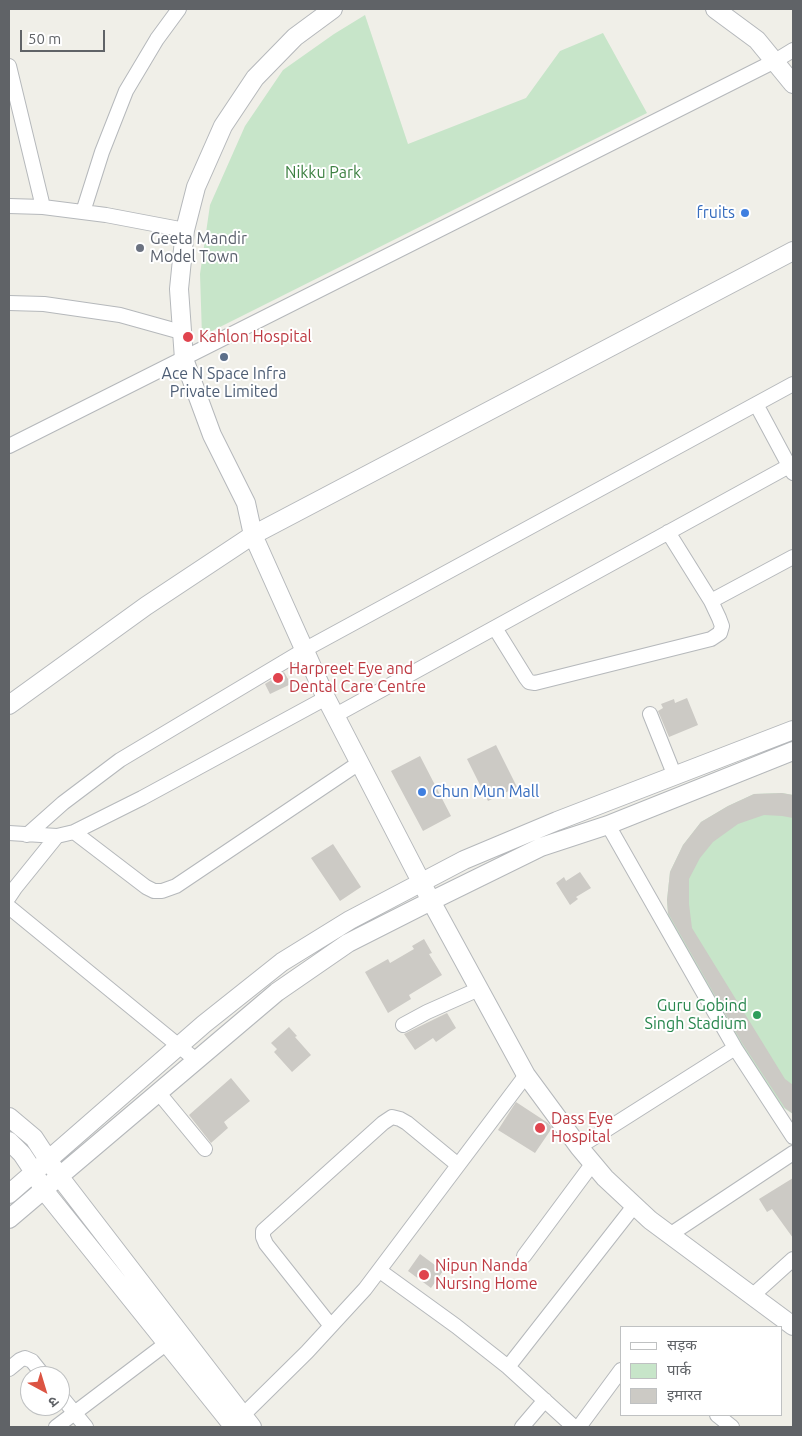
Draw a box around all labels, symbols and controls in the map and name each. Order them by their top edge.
scale bar [22,20,108,52]
text: 50 m [28,30,61,47]
park label: Nikku Park [285,163,361,183]
place label: fruits [697,203,735,223]
marker: fruits [739,207,751,219]
place label: Geeta Mandir Model Town [150,229,247,267]
marker: Geeta Mandir Model Town [134,242,146,254]
place label: Kahlon Hospital [199,327,312,347]
marker: Kahlon Hospital [181,330,195,344]
marker: Ace N Space Infra Private Limited [218,351,230,363]
place label: Ace N Space Infra Private Limited [162,364,286,402]
place label: Harpreet Eye and Dental Care Centre [289,659,426,697]
marker: Harpreet Eye and Dental Care Centre [271,671,285,685]
place label: Chun Mun Mall [432,782,539,802]
marker: Chun Mun Mall [416,786,428,798]
place label: Guru Gobind Singh Stadium [645,996,747,1034]
marker: Guru Gobind Singh Stadium [751,1009,763,1021]
place label: Dass Eye Hospital [551,1109,613,1147]
marker: Dass Eye Hospital [533,1121,547,1135]
place label: Nipun Nanda Nursing Home [435,1256,538,1294]
marker: Nipun Nanda Nursing Home [417,1268,431,1282]
legend [620,1326,782,1416]
text: सड़क [667,1336,697,1353]
text: पार्क [667,1361,691,1378]
north arrow [20,1366,70,1416]
text: इमारत [667,1386,702,1403]
text: उ [46,1393,62,1411]

